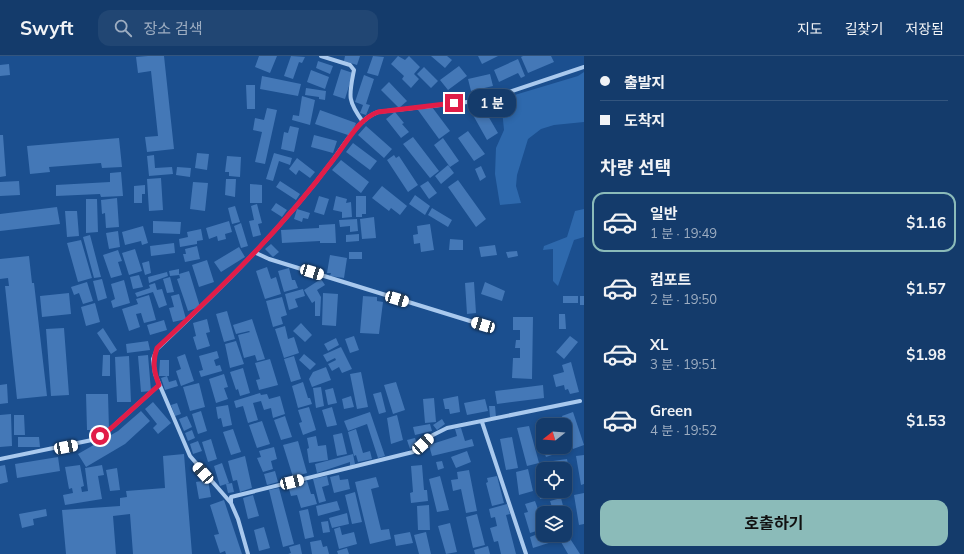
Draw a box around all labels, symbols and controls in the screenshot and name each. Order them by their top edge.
search box [98,10,378,46]
text: Swyft [20,16,74,40]
icon: search [112,17,134,39]
text: 장소 검색 [144,19,203,38]
text: 지도 [797,20,823,38]
text: 길찾기 [845,20,883,38]
text: 저장됨 [905,20,944,38]
text: 출발지 [624,73,665,92]
callout: 1 분 [468,89,516,117]
route end [445,94,463,112]
text: 1 분 [480,95,504,111]
text: 도착지 [624,111,665,130]
text: 차량 선택 [600,156,671,179]
icon: car [602,204,638,240]
text: 일반 [650,204,678,223]
text: $1.16 [906,213,946,232]
text: 1 분 · 19:49 [650,225,717,241]
car [299,263,325,281]
icon: car [602,270,638,306]
text: 컴포트 [650,270,691,289]
text: $1.57 [906,279,946,298]
car [384,290,410,308]
text: 2 분 · 19:50 [650,291,717,307]
car [470,316,496,334]
text: XL [650,335,668,354]
icon: car [602,336,638,372]
text: $1.98 [906,345,946,364]
text: 3 분 · 19:51 [650,356,717,372]
text: Green [650,401,692,420]
icon: car [602,402,638,438]
text: $1.53 [906,411,946,430]
north arrow [536,418,572,454]
map controls [536,418,572,542]
text: 4 분 · 19:52 [650,422,717,438]
route start [91,427,109,445]
car [410,432,436,456]
car [53,439,79,455]
car [191,460,215,486]
button: locate [536,462,572,498]
car [279,473,305,491]
button: 호출하기 [600,500,948,546]
button: layers [536,506,572,542]

